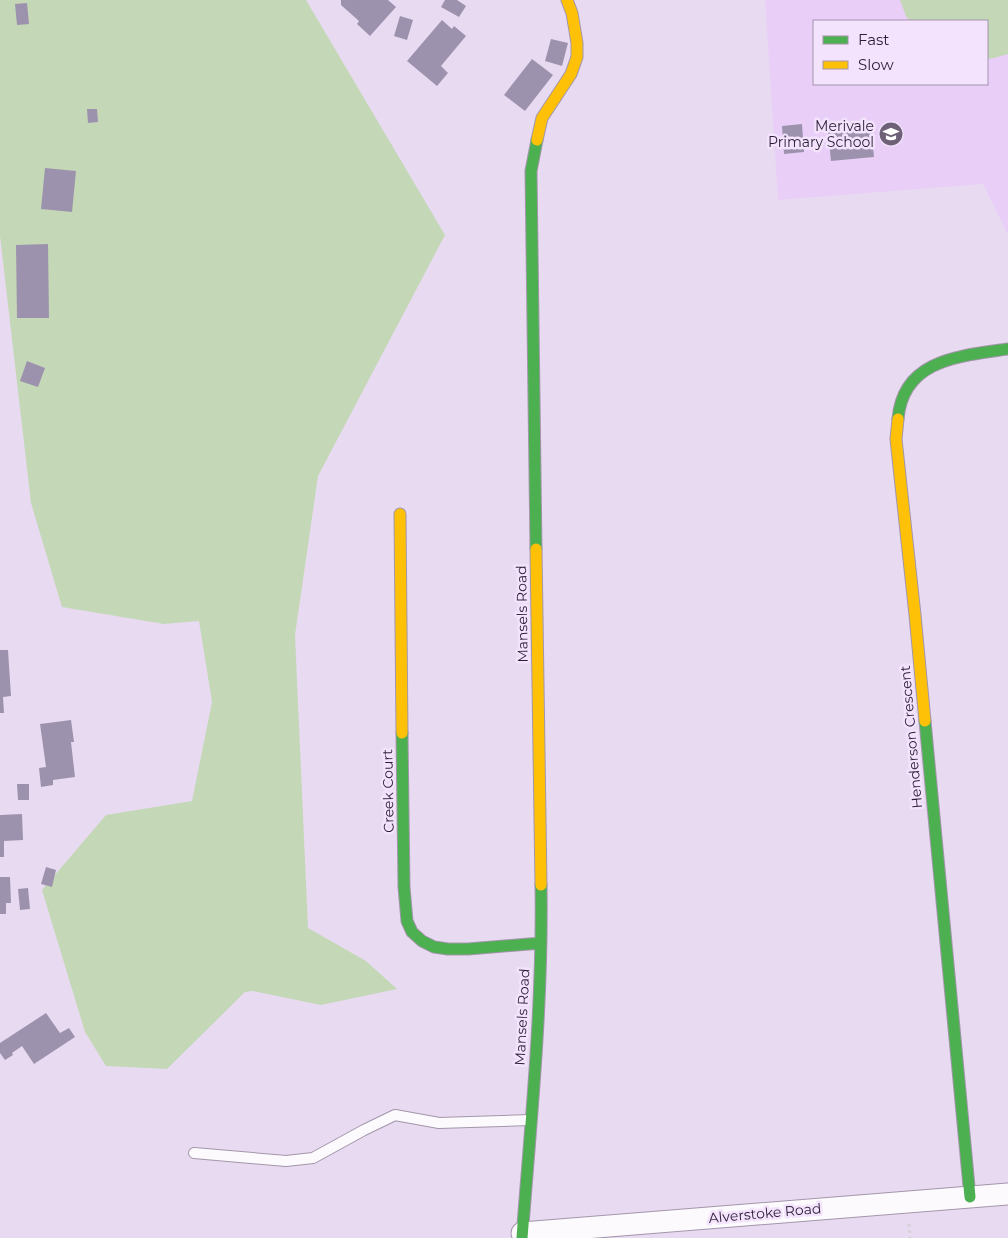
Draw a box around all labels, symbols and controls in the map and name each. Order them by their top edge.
legend [813,20,988,85]
text: Fast [858,30,889,49]
text: Slow [858,55,894,74]
place label: Merivale Primary School [768,117,874,151]
school or university icon: Merivale Primary School [878,121,904,147]
street label: Mansels Road [512,565,532,663]
street label: Henderson Crescent [896,664,926,809]
street label: Creek Court [378,749,398,833]
street label: Mansels Road [510,968,534,1066]
street label: Alverstoke Road [708,1199,822,1227]

